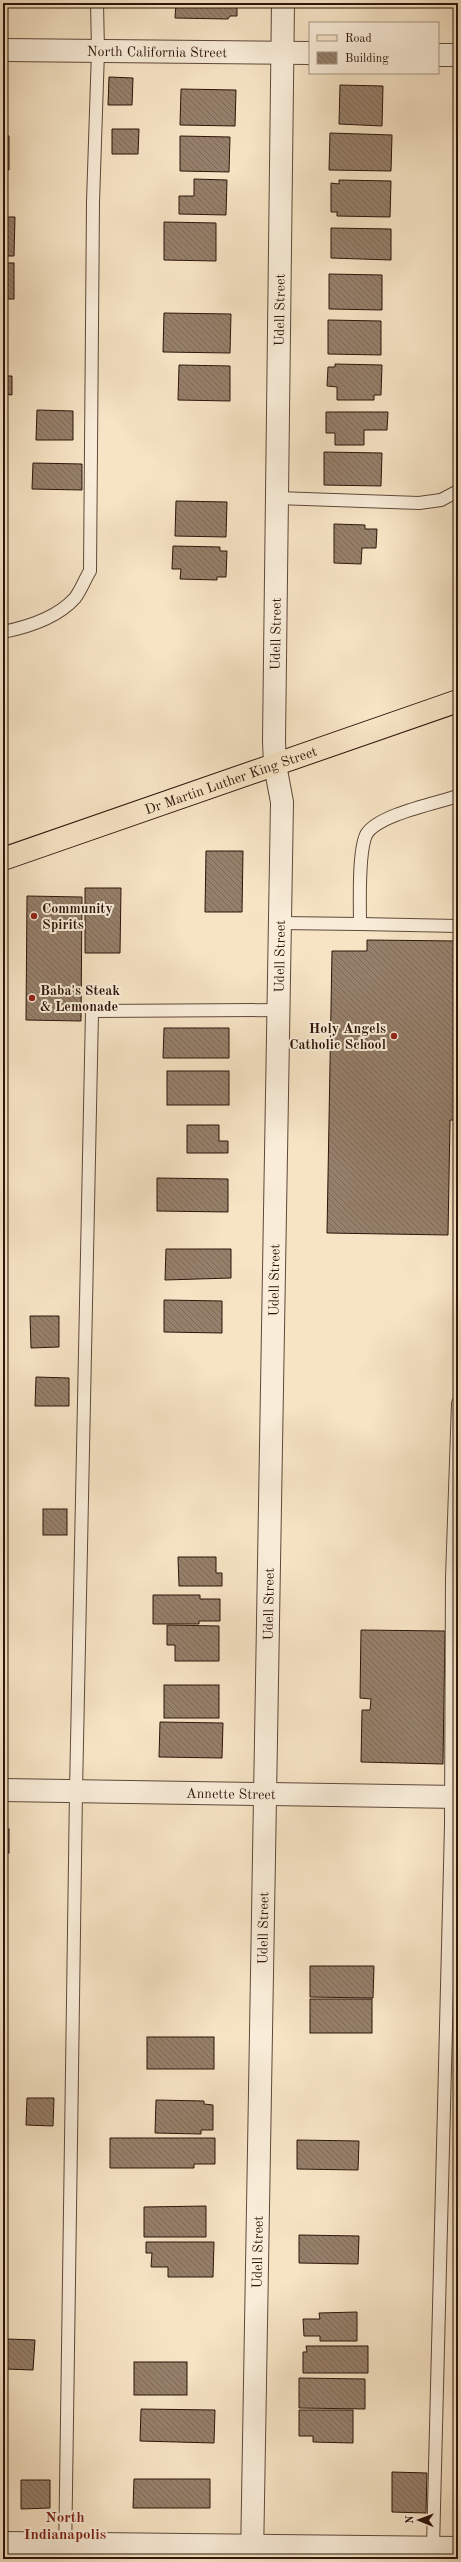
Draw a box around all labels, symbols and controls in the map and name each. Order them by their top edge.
legend [309,22,439,74]
text: Road [345,33,372,45]
street label: North California Street [87,45,227,60]
text: Building [345,53,389,65]
street label: Udell Street [273,273,288,346]
street label: Udell Street [269,597,284,670]
street label: Dr Martin Luther King Street [143,745,319,817]
place label: Community Spirits [42,902,113,932]
marker: Community Spirits [29,911,39,921]
street label: Udell Street [273,920,288,993]
place label: Baba's Steak & Lemonade [40,984,120,1014]
marker: Baba's Steak & Lemonade [27,993,37,1003]
place label: Holy Angels Catholic School [289,1022,386,1052]
marker: Holy Angels Catholic School [389,1031,399,1041]
street label: Udell Street [267,1244,282,1317]
street label: Udell Street [262,1568,277,1641]
street label: Annette Street [186,1787,276,1802]
street label: Udell Street [256,1892,271,1965]
street label: Udell Street [251,2216,266,2289]
north arrow [399,2500,439,2540]
district label: North Indianapolis [24,2511,106,2543]
text: N [405,2515,416,2524]

